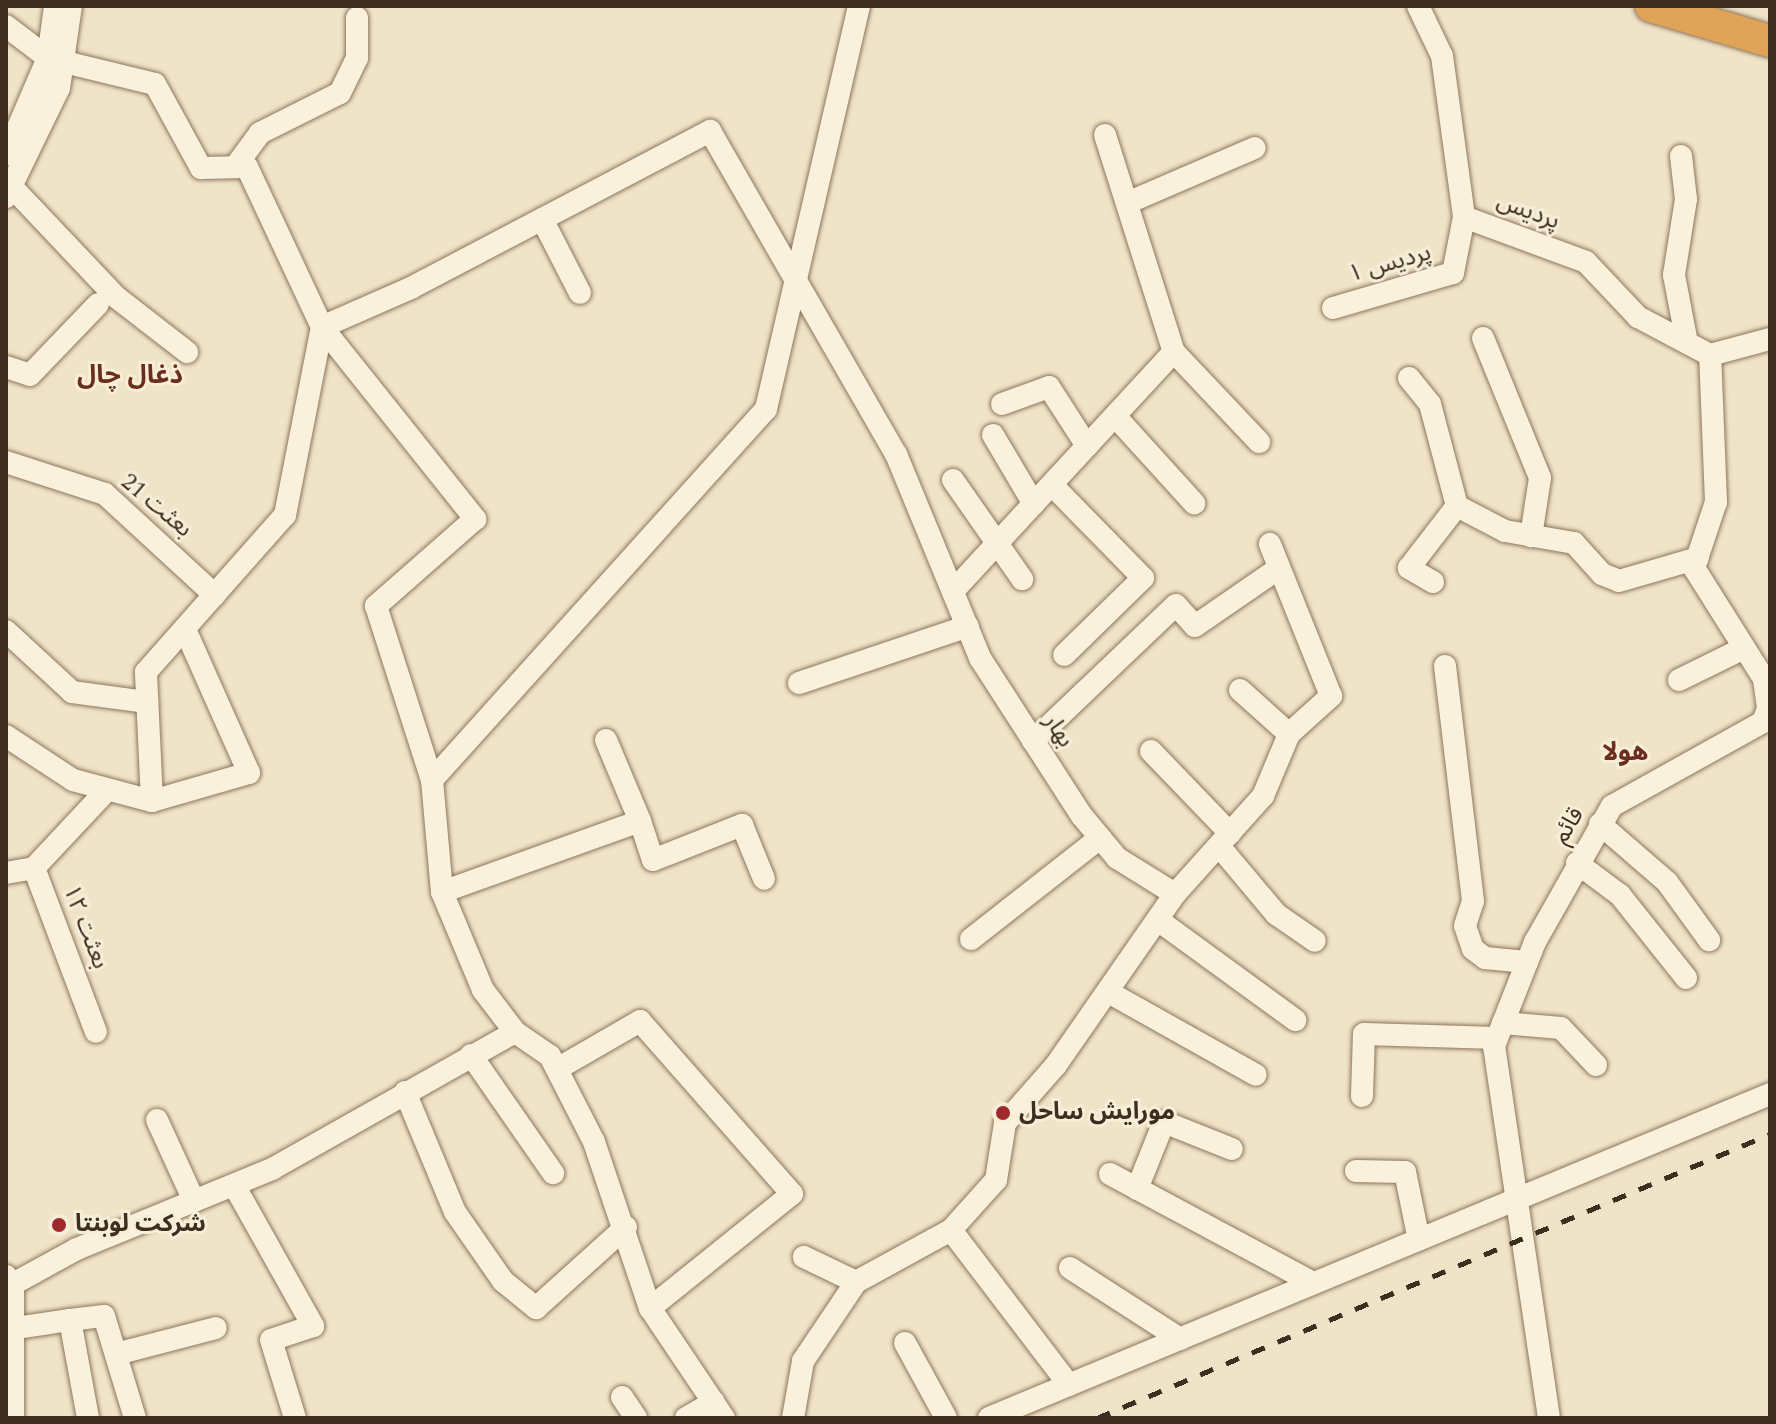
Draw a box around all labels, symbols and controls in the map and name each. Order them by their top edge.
street label: پرديس [1493,187,1563,237]
street label: پرديس ۱ [1345,238,1435,290]
district label: ذغال چال [77,360,183,392]
street label: بعثت 21 [115,468,197,544]
street label: بهار [1037,709,1079,753]
district label: هولا [1602,737,1648,769]
street label: قائم [1547,802,1591,850]
street label: بعثت ۱۲ [56,881,114,973]
place label: مورایش ساحل [1019,1099,1175,1127]
marker: مورایش ساحل [994,1104,1012,1122]
place label: شرکت لوبنتا [75,1211,206,1239]
marker: شرکت لوبنتا [50,1216,68,1234]

